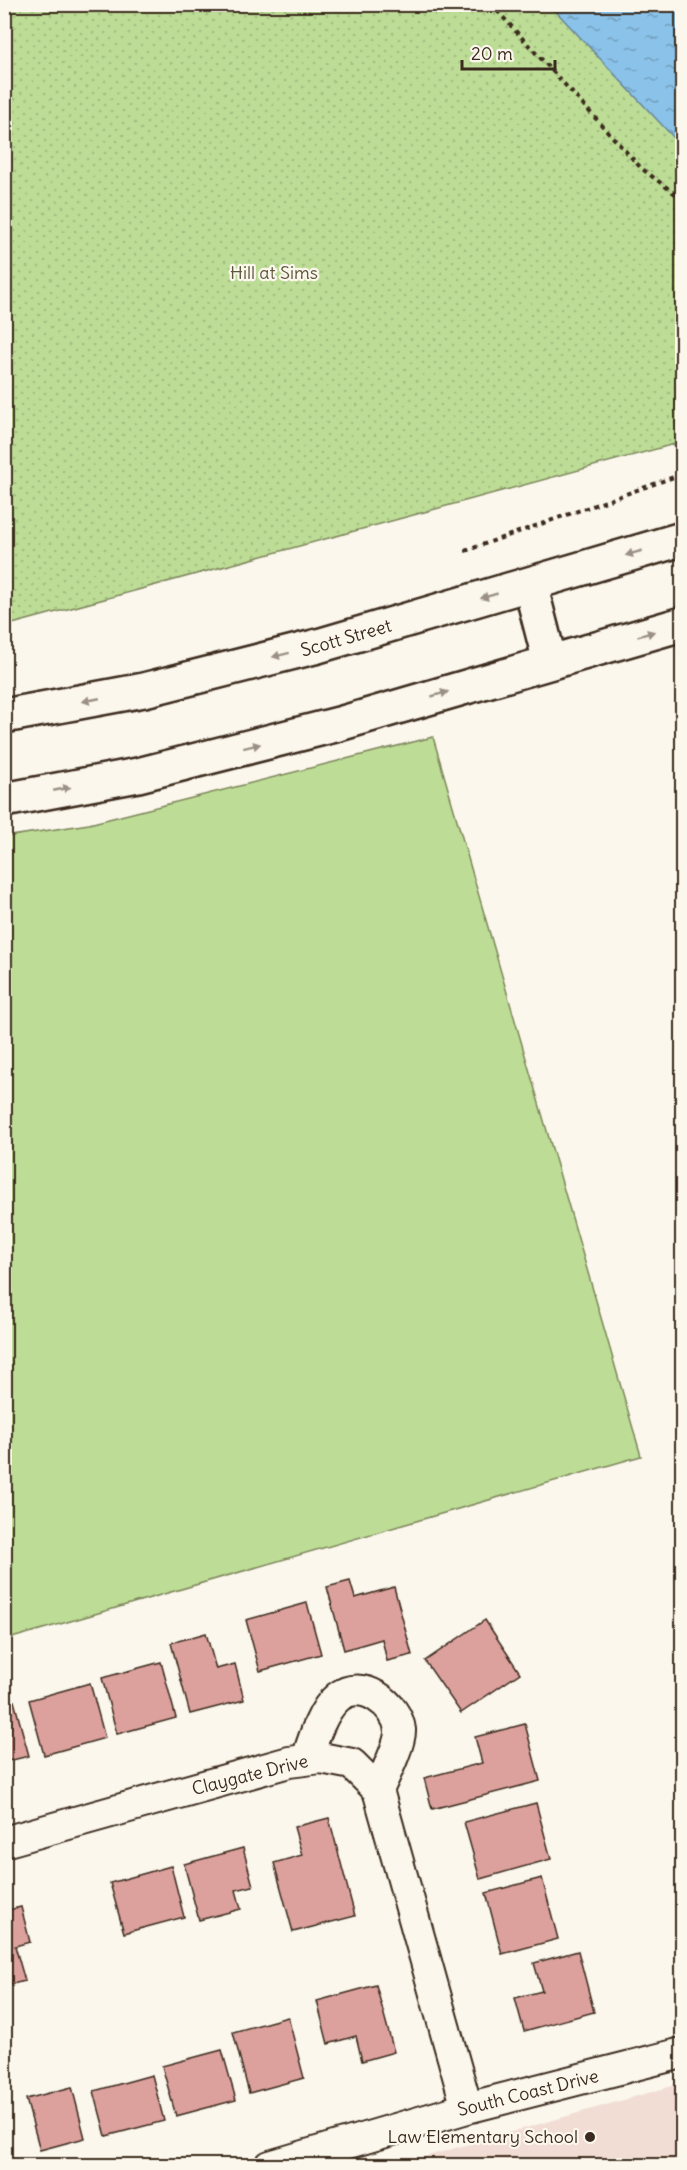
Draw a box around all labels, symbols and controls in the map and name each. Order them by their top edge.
scale bar [462,33,555,71]
text: 20 m [471,42,513,65]
park label: Hill at Sims [230,261,318,284]
one-way arrow [625,549,643,559]
one-way arrow [480,592,498,601]
street label: Scott Street [298,614,394,661]
one-way arrow [637,629,655,638]
one-way arrow [272,651,290,661]
one-way arrow [431,689,449,698]
one-way arrow [82,696,101,705]
one-way arrow [243,741,261,750]
one-way arrow [53,784,72,793]
street label: Claygate Drive [189,1749,310,1800]
street label: South Coast Drive [455,2064,601,2121]
place label: Law Elementary School [388,2125,578,2148]
marker: Law Elementary School [583,2130,597,2144]

